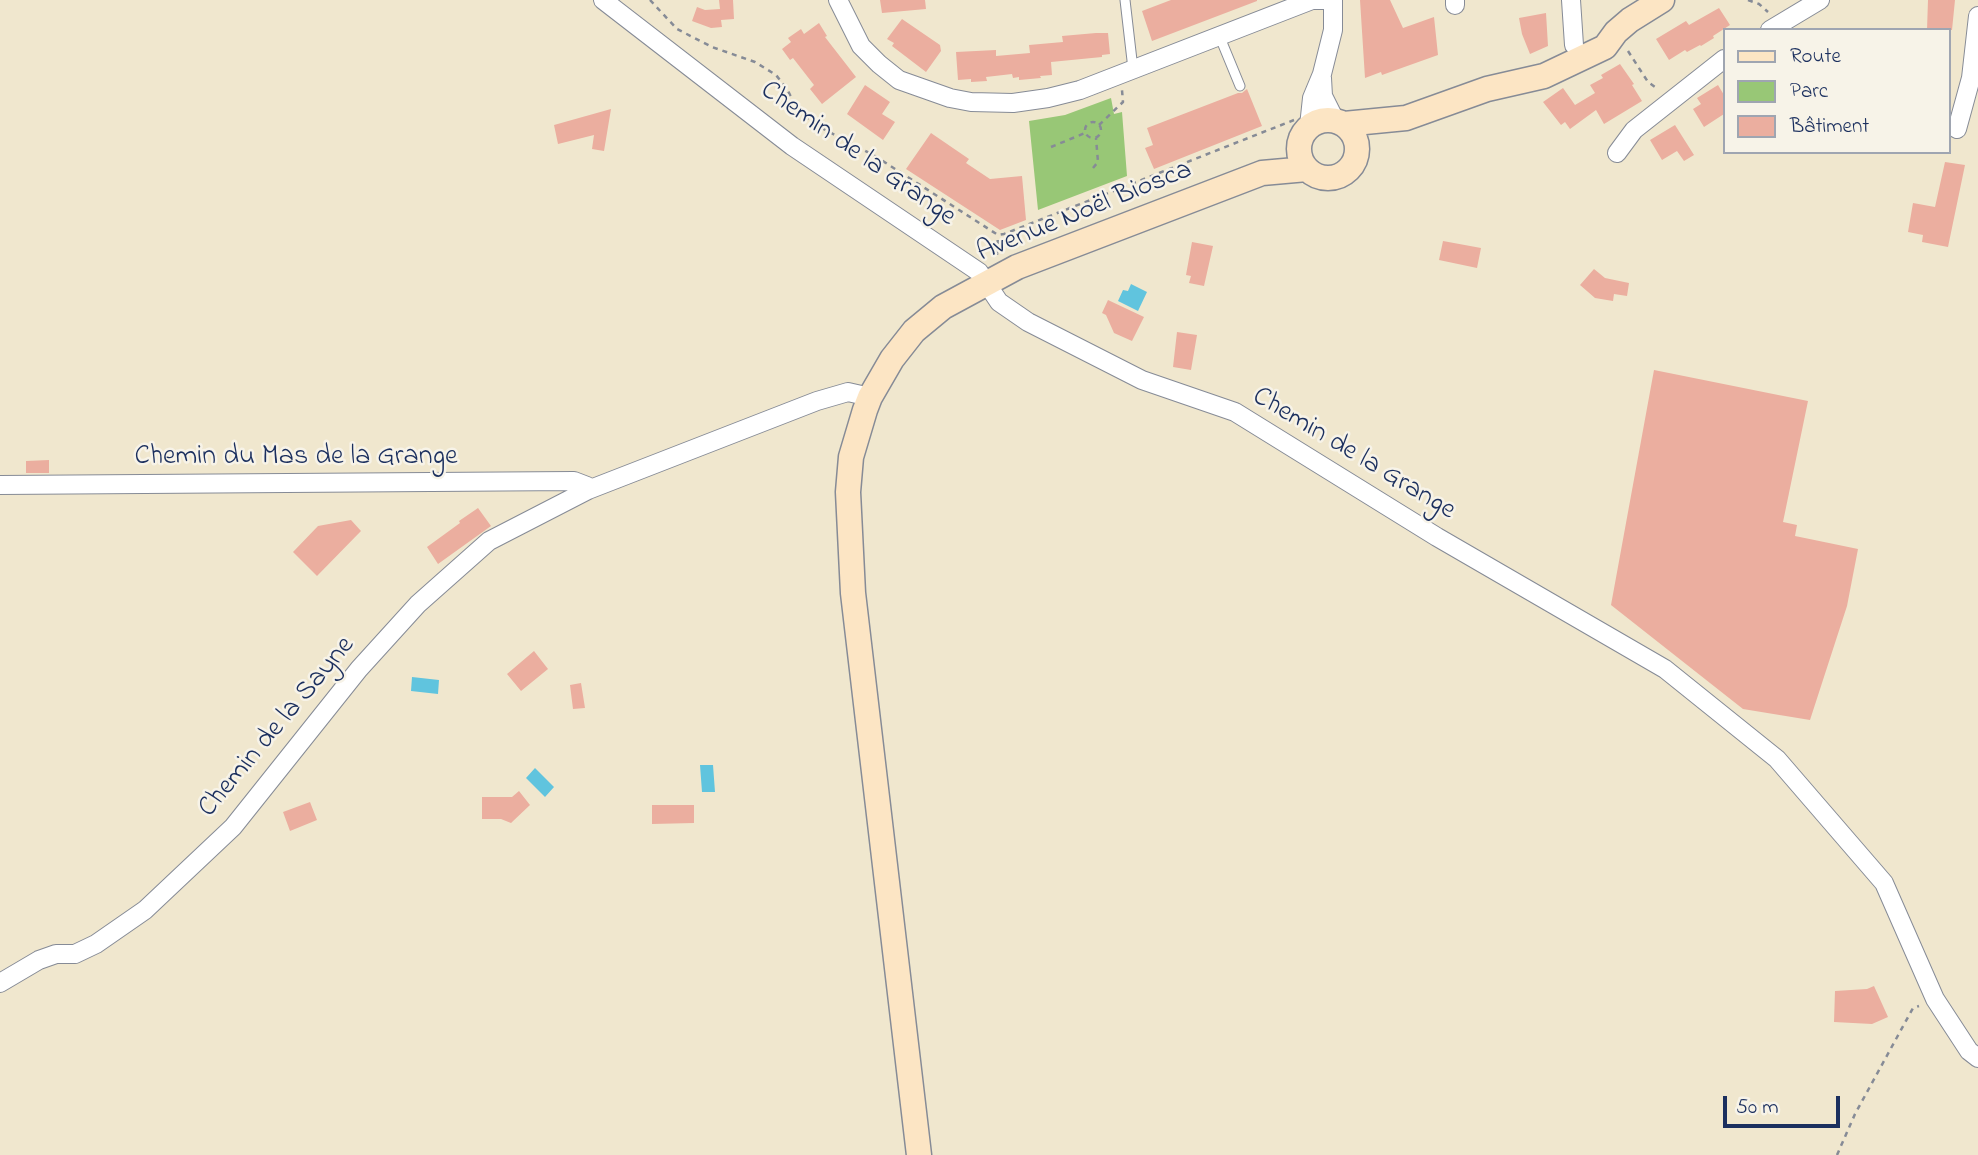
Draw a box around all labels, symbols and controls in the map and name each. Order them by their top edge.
legend [1722,28,1950,154]
text: Route [1790,42,1841,72]
street label: Chemin de la Grange [753,75,961,235]
text: Parc [1790,77,1828,107]
text: Bâtiment [1790,112,1869,142]
street label: Avenue Noël Biosca [973,155,1197,271]
street label: Chemin de la Grange [1245,381,1461,529]
street label: Chemin du Mas de la Grange [134,441,458,475]
street label: Chemin de la Sayne [193,631,363,825]
scale bar [1726,1082,1843,1126]
text: 50 m [1736,1093,1779,1123]

